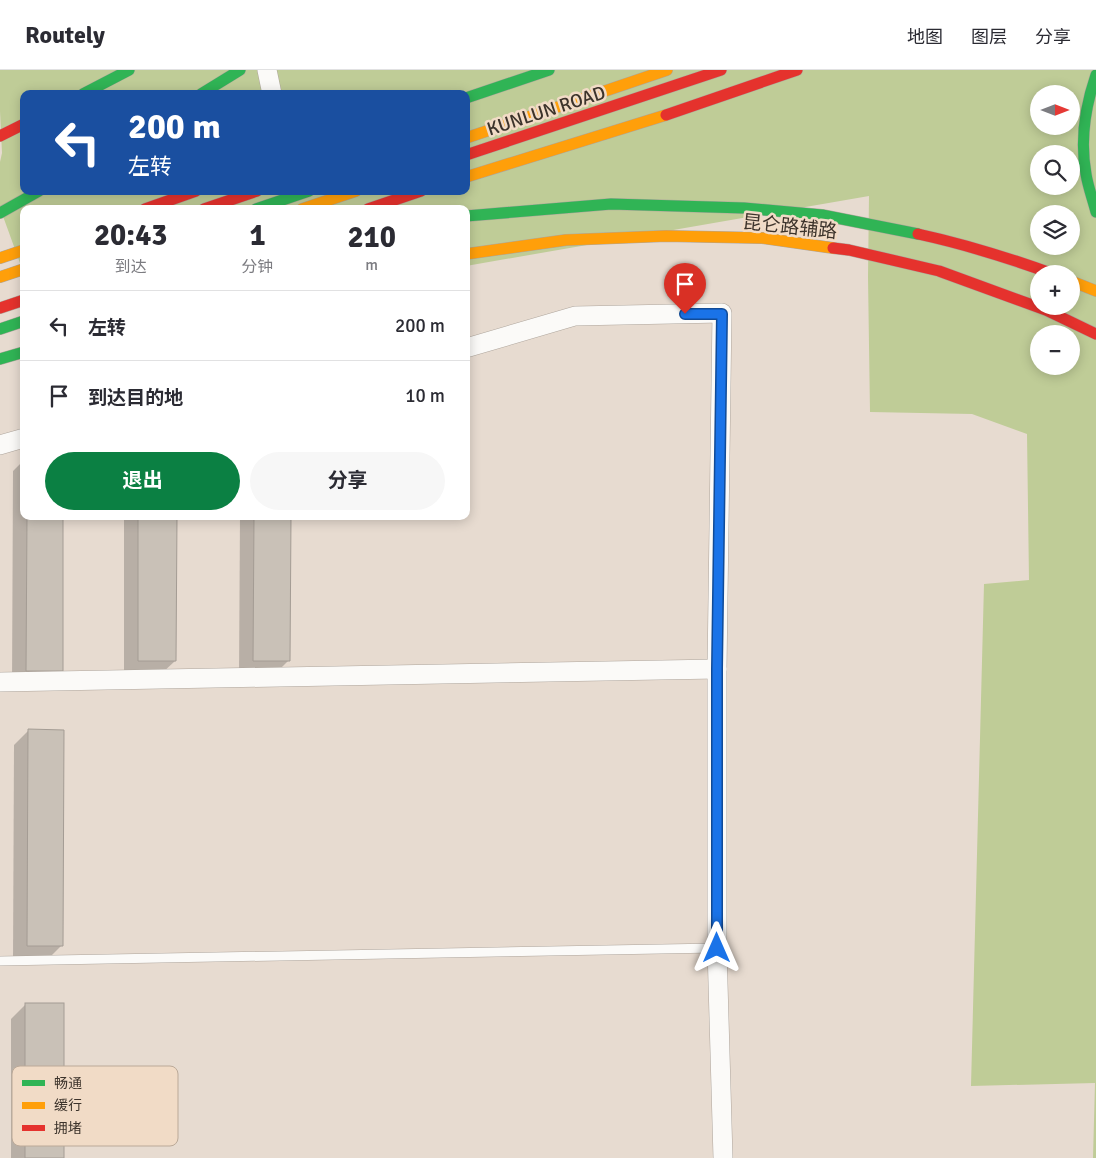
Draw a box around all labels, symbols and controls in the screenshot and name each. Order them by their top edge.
text: Routely [25,20,105,50]
text: 地图 [907,26,943,48]
text: 图层 [971,26,1007,48]
text: 分享 [1035,26,1071,48]
street label: KUNLUN ROAD [484,80,609,141]
north arrow [1030,85,1080,135]
map controls [1030,85,1080,375]
text: 200 m [128,105,221,148]
icon: left [45,110,110,175]
button: search [1030,145,1080,195]
text: 左转 [128,153,172,180]
button: layers [1030,205,1080,255]
street label: 昆仑路辅路 [741,210,838,244]
text: 20:43 [94,217,168,254]
text: 1 [249,217,266,254]
text: 210 [347,219,396,256]
text: m [365,255,378,275]
text: 到达 [115,257,147,277]
text: 分钟 [241,257,274,277]
pin [664,263,706,314]
button: + [1030,265,1080,315]
icon: arrive [671,270,699,298]
icon: left [45,312,73,340]
text: 200 m [395,314,445,338]
text: 左转 [88,316,126,340]
button: − [1030,325,1080,375]
icon: arrive [45,382,73,410]
text: 10 m [405,384,445,408]
text: 到达目的地 [88,386,183,410]
button: 退出 [45,452,240,510]
button: 分享 [250,452,445,510]
position arrow [690,921,742,973]
legend [12,1066,178,1146]
text: 畅通 [54,1075,82,1092]
text: 缓行 [54,1097,82,1114]
text: 拥堵 [54,1120,82,1137]

